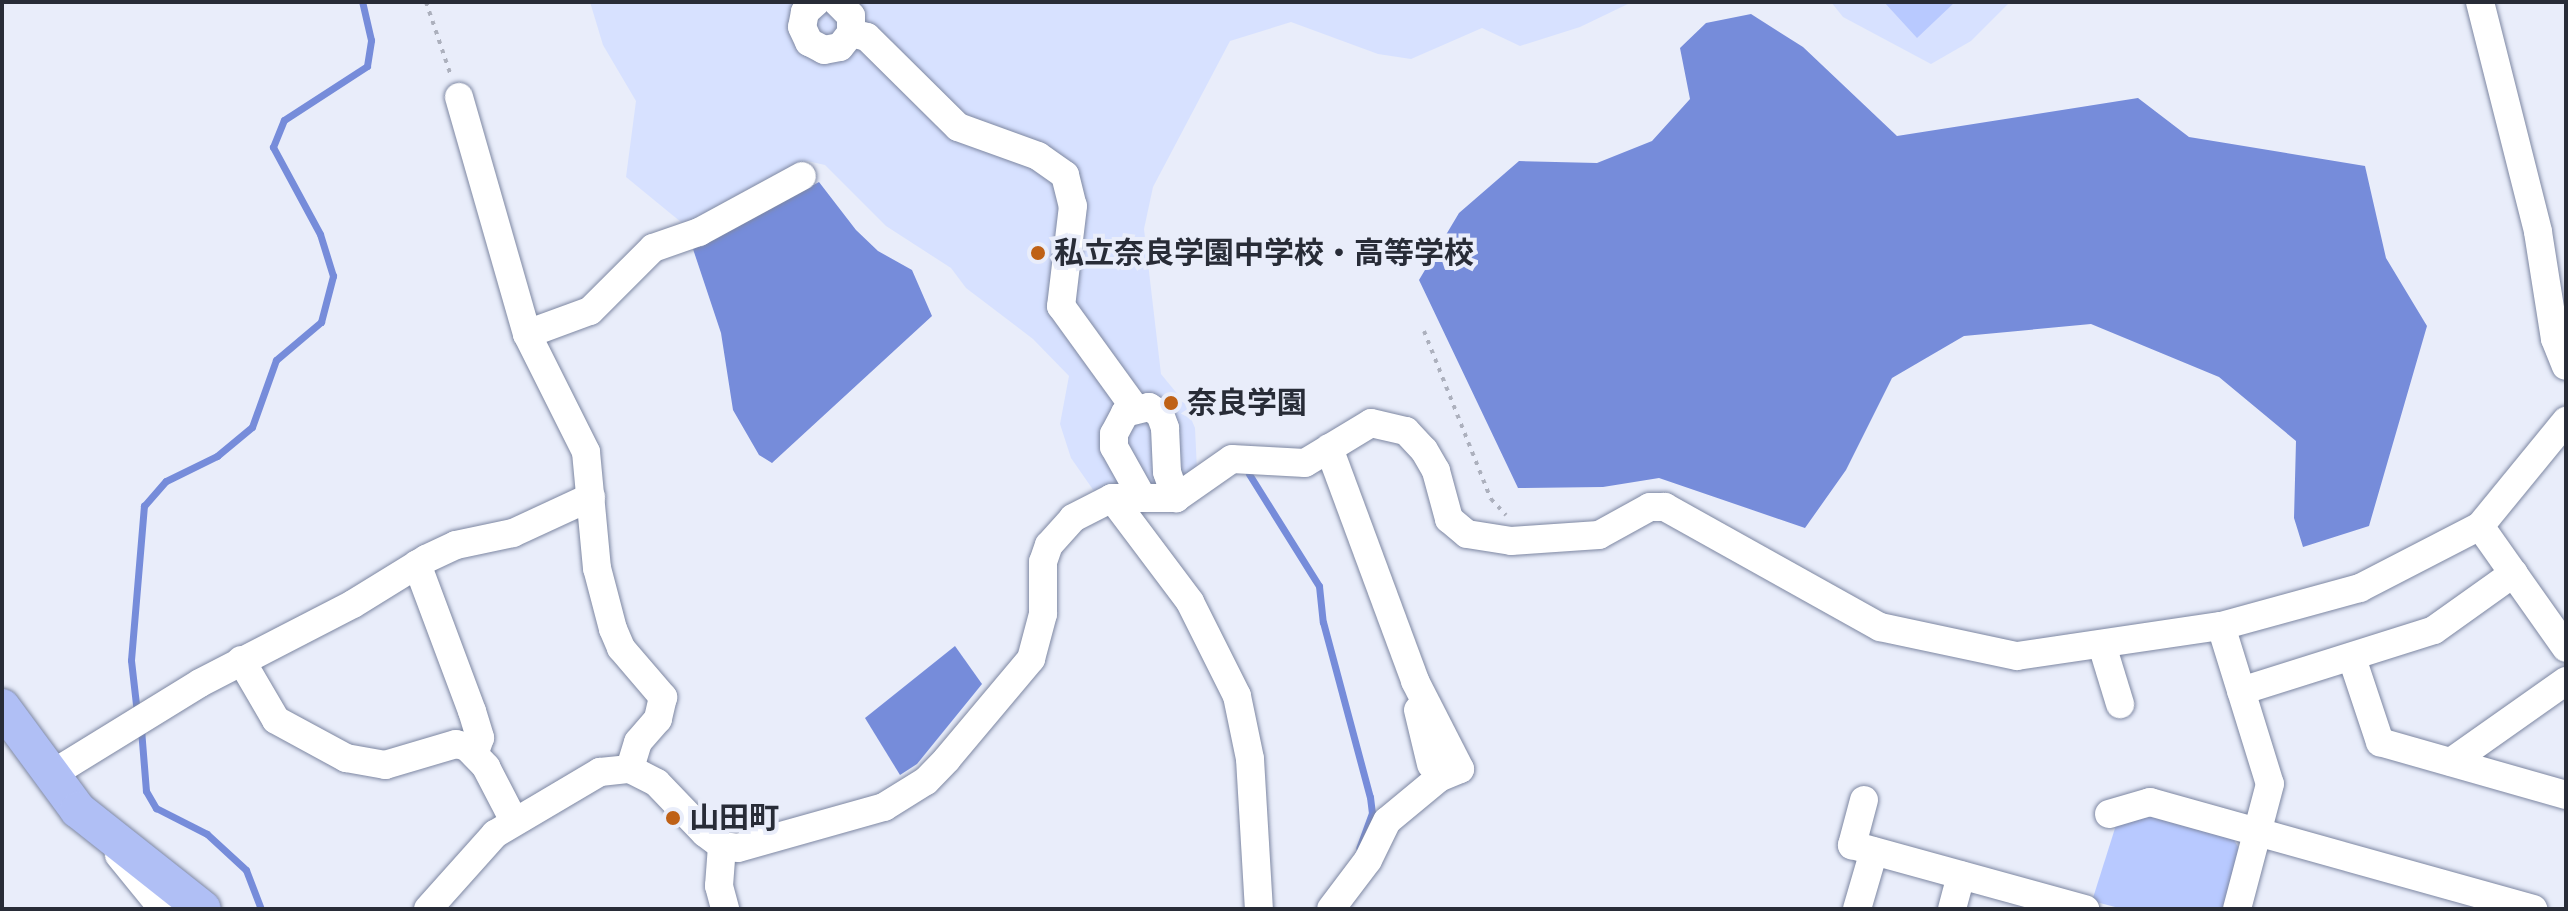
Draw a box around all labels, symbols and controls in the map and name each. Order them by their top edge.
place label: 私立奈良学園中学校・高等学校 [1054,235,1474,271]
marker: 私立奈良学園中学校・高等学校 [1029,244,1047,262]
place label: 奈良学園 [1187,385,1307,421]
marker: 奈良学園 [1162,394,1180,412]
place label: 山田町 [689,800,779,836]
marker: 山田町 [664,809,682,827]

